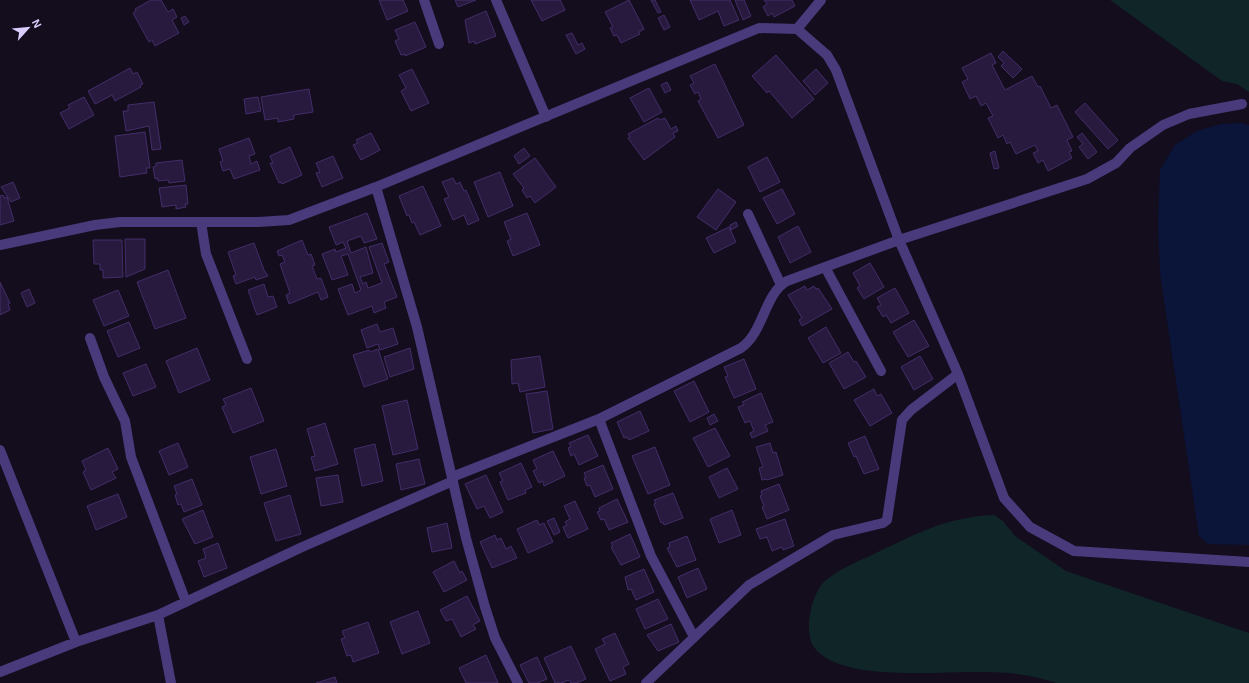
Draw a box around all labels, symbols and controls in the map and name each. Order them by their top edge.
north arrow [8,8,48,48]
text: N [30,17,44,30]

